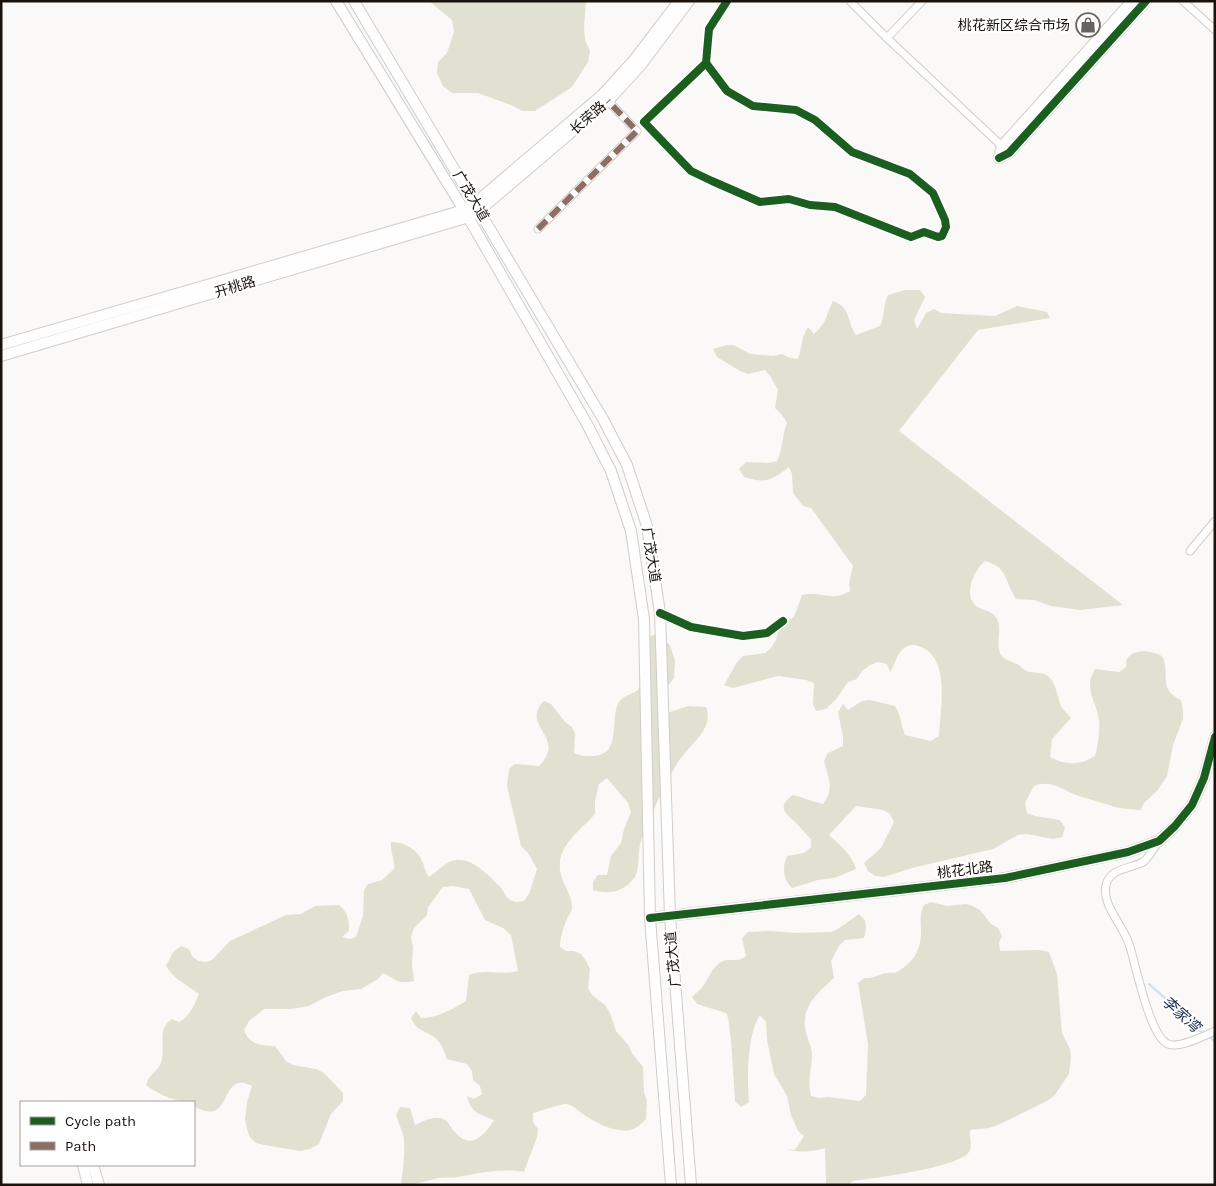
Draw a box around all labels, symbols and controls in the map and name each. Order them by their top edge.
shop icon: 桃花新区综合市场 [1075,12,1101,38]
place label: 桃花新区综合市场 [958,17,1070,34]
street label: 长荣路 [567,98,609,138]
street label: 广茂大道 [449,168,493,224]
street label: 开桃路 [212,273,258,301]
street label: 广茂大道 [638,526,664,584]
street label: 桃花北路 [936,858,994,882]
street label: 广茂大道 [662,930,684,988]
water label: 李家湾 [1158,992,1206,1038]
legend [20,1101,195,1166]
text: Cycle path [65,1112,136,1130]
text: Path [65,1137,96,1155]

